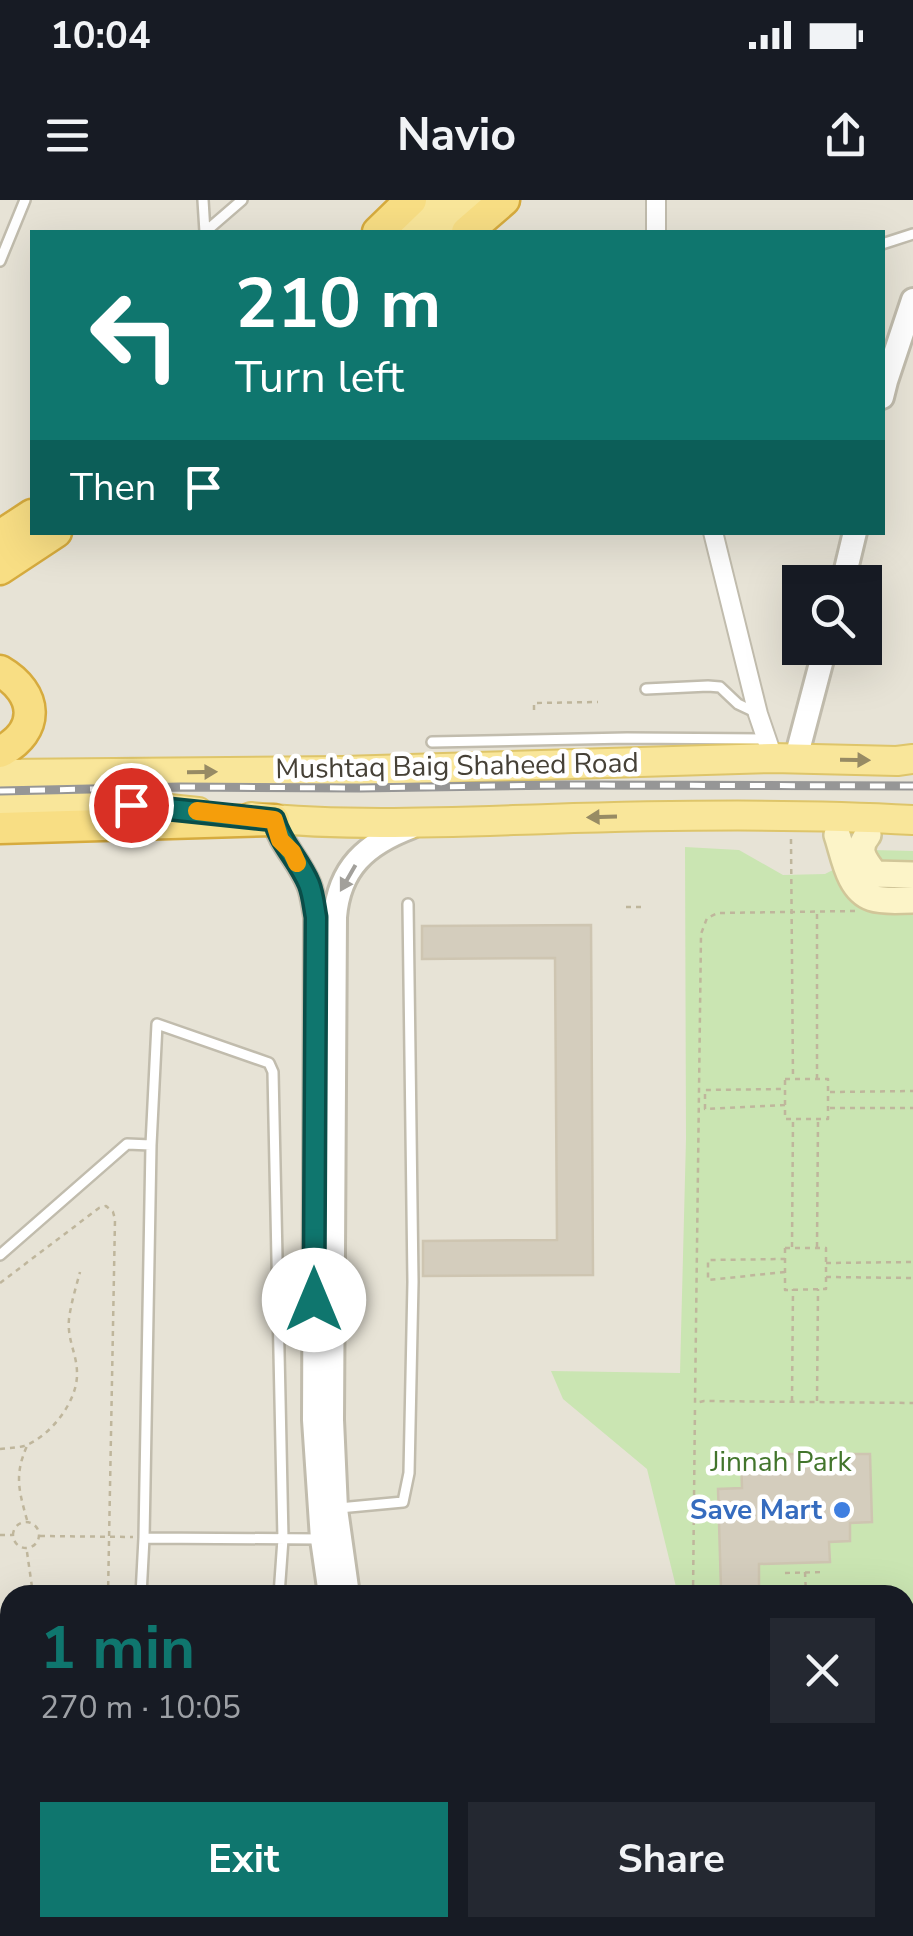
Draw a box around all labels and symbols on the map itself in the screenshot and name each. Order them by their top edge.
street label: Mushtaq Baig Shaheed Road [275,744,639,788]
one-way arrow [839,752,871,768]
pin [89,763,174,848]
one-way arrow [187,764,219,780]
one-way arrow [586,810,618,826]
one-way arrow [339,864,357,892]
position arrow [262,1248,366,1352]
park label: Jinnah Park [709,1443,853,1481]
place label: Save Mart [690,1491,822,1529]
marker: Save Mart [831,1499,853,1521]

